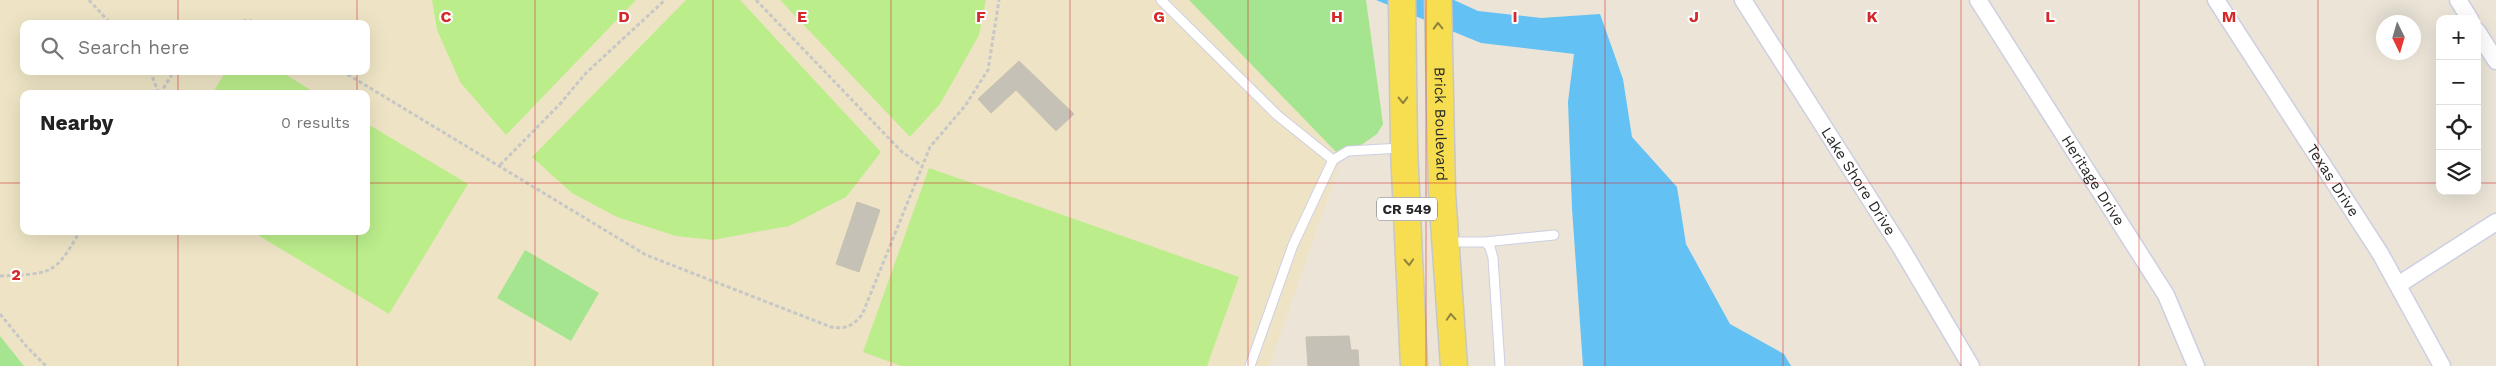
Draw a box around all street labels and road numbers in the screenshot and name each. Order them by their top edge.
street label: Brick Boulevard [1430,67,1451,181]
street label: Lake Shore Drive [1817,124,1900,239]
street label: Heritage Drive [2058,132,2128,229]
street label: Texas Drive [2303,141,2363,220]
road number: CR 549 [1377,198,1437,220]

